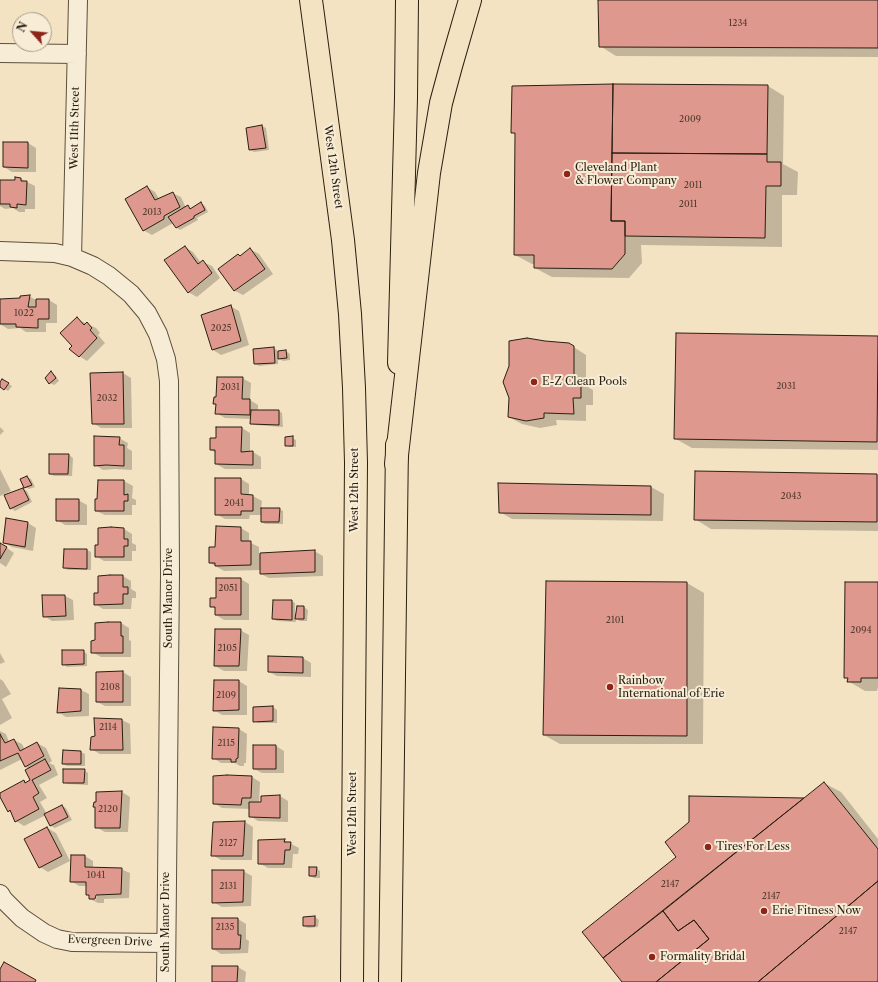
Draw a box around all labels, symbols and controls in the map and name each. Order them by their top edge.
north arrow [12,12,52,52]
house number: 1234 [728,18,748,28]
text: N [14,20,31,34]
street label: West 11th Street [68,86,82,170]
house number: 2009 [679,114,701,124]
street label: West 12th Street [321,124,345,210]
place label: Cleveland Plant & Flower Company [575,161,677,187]
marker: Cleveland Plant & Flower Company [562,169,572,179]
house number: 2011 [684,180,702,190]
house number: 2011 [679,199,697,209]
house number: 2013 [142,207,162,217]
house number: 1022 [14,308,34,318]
house number: 2025 [211,323,231,333]
place label: E-Z Clean Pools [542,375,627,389]
marker: E-Z Clean Pools [529,377,539,387]
house number: 2031 [776,381,796,391]
house number: 2031 [220,382,240,392]
house number: 2032 [96,393,118,403]
street label: West 12th Street [348,448,362,532]
house number: 2043 [780,491,802,501]
house number: 2041 [224,498,244,508]
street label: South Manor Drive [162,548,176,648]
house number: 2051 [218,583,238,593]
house number: 2101 [606,615,624,625]
house number: 2094 [850,625,872,635]
house number: 2105 [217,643,237,653]
place label: Rainbow International of Erie [618,674,725,700]
house number: 2108 [100,682,120,692]
marker: Rainbow International of Erie [605,682,615,692]
house number: 2109 [216,690,236,700]
house number: 2114 [99,722,117,732]
house number: 2115 [217,738,235,748]
street label: West 12th Street [346,772,360,856]
house number: 2120 [98,804,118,814]
house number: 2127 [219,838,237,848]
place label: Tires For Less [716,840,790,854]
marker: Tires For Less [703,842,713,852]
house number: 1041 [87,870,105,880]
street label: South Manor Drive [159,872,173,972]
house number: 2147 [661,879,679,889]
house number: 2131 [219,881,237,891]
house number: 2147 [762,891,780,901]
place label: Erie Fitness Now [772,904,861,918]
marker: Erie Fitness Now [759,906,769,916]
house number: 2135 [216,922,234,932]
house number: 2147 [839,926,857,936]
street label: Evergreen Drive [67,933,153,949]
place label: Formality Bridal [660,950,745,964]
marker: Formality Bridal [647,952,657,962]

